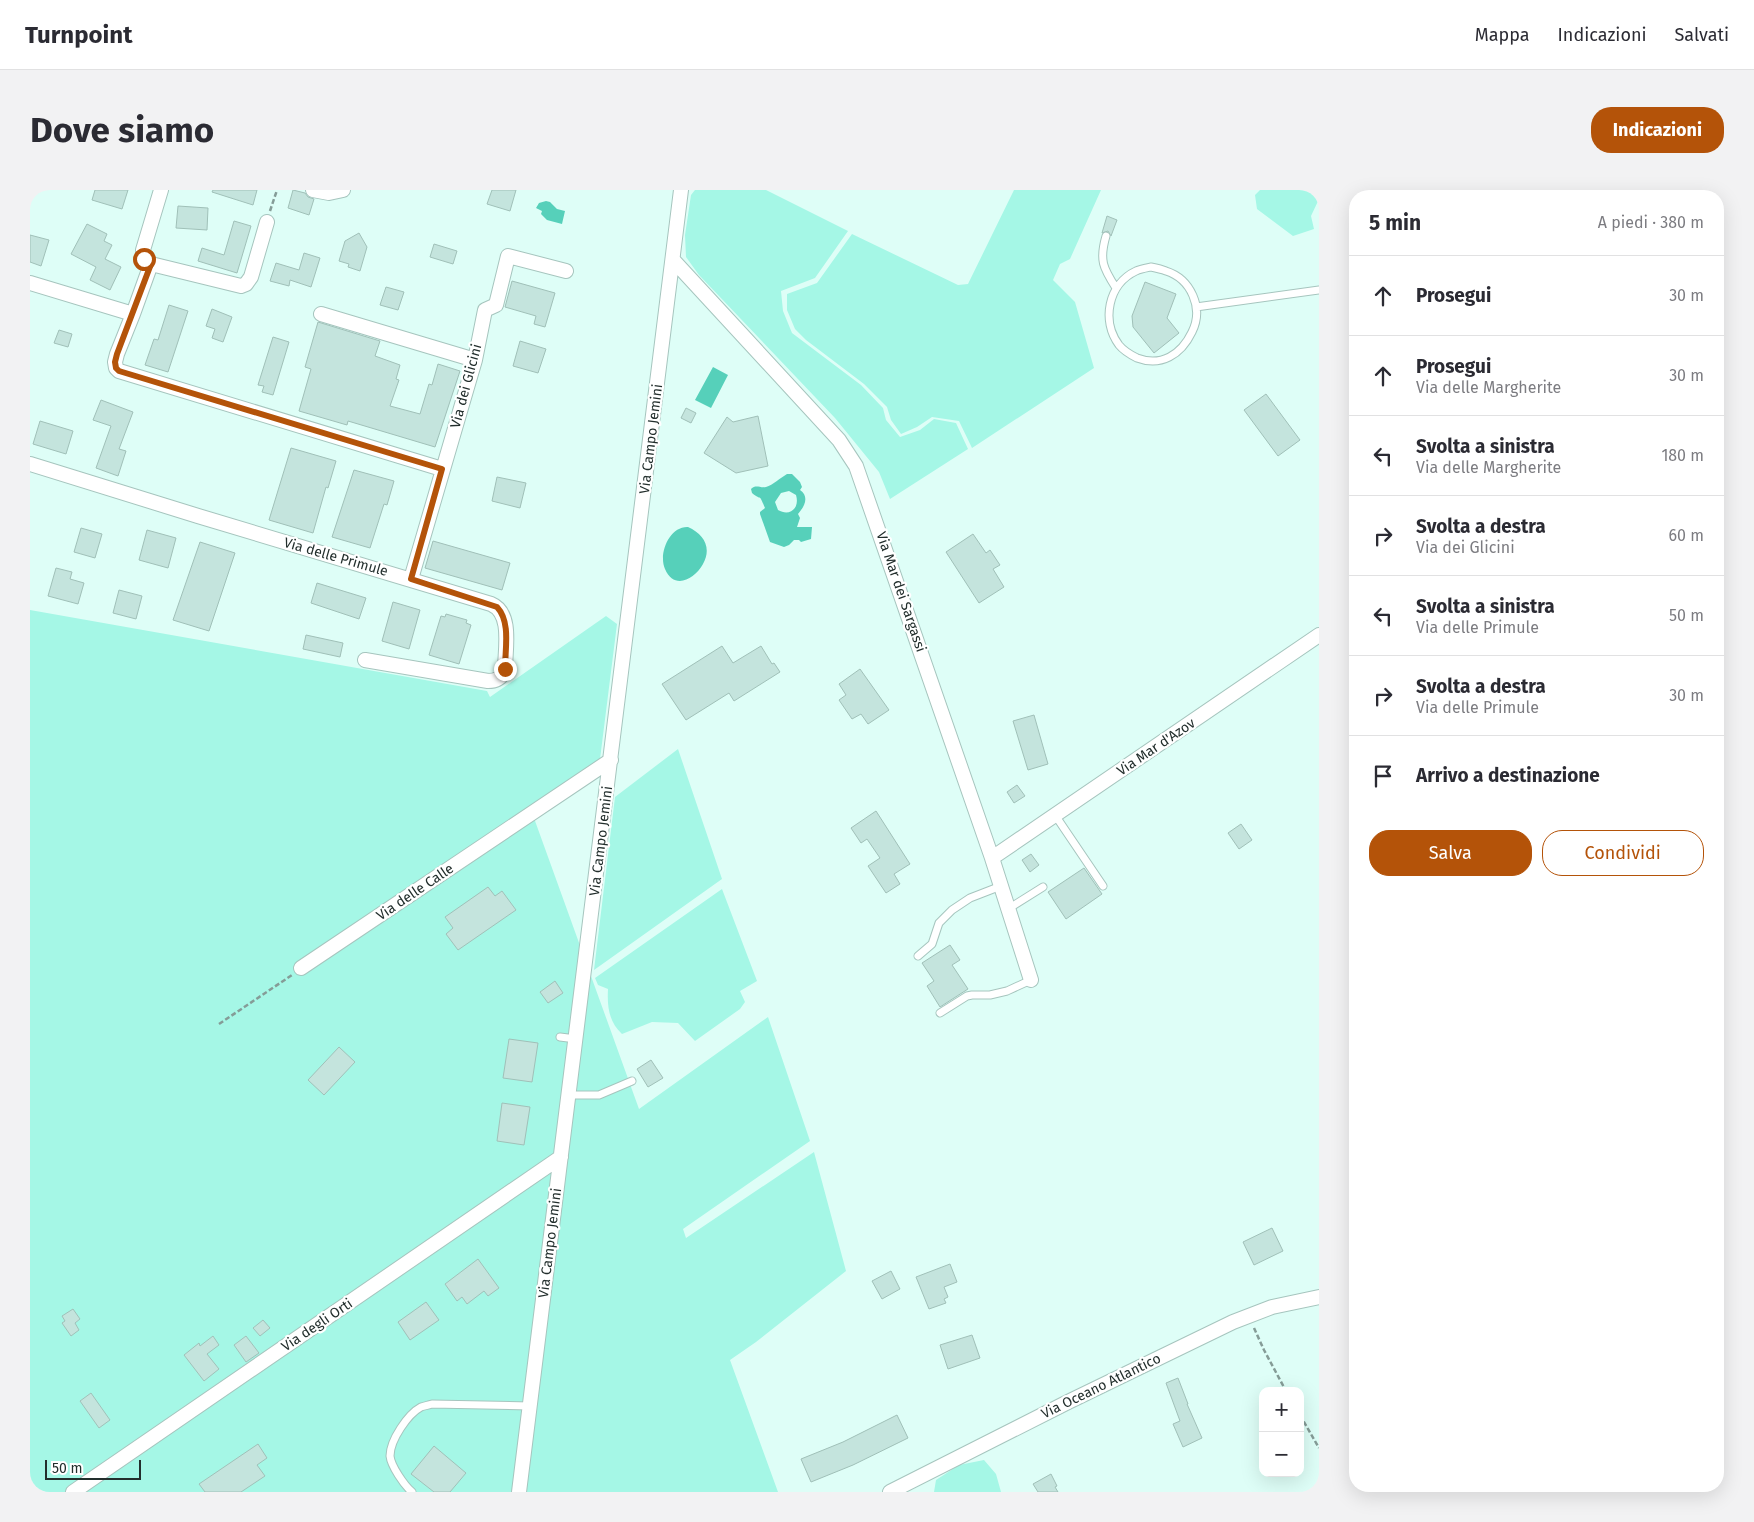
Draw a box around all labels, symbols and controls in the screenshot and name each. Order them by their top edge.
text: Turnpoint [25,21,132,49]
text: Mappa [1475,24,1530,46]
text: Indicazioni [1558,24,1647,46]
text: Salvati [1675,24,1729,46]
button: Indicazioni [1591,107,1724,153]
text: Dove siamo [30,109,214,151]
text: 5 min [1369,210,1421,236]
text: A piedi · 380 m [1598,213,1704,232]
route start [133,248,156,271]
icon: ahead [1369,282,1397,310]
text: Prosegui [1416,284,1491,307]
text: 30 m [1669,286,1704,305]
street label: Via dei Glicini [447,342,485,430]
text: Prosegui [1416,355,1491,378]
icon: ahead [1369,362,1397,390]
text: 30 m [1669,366,1704,385]
text: Via delle Margherite [1416,378,1561,397]
street label: Via Campo Jemini [636,383,666,495]
text: Svolta a sinistra [1416,435,1555,458]
icon: left [1369,442,1397,470]
text: 180 m [1661,446,1704,465]
text: Via delle Margherite [1416,458,1561,477]
text: Svolta a destra [1416,515,1546,538]
icon: right [1369,522,1397,550]
text: 60 m [1669,526,1704,545]
street label: Via Mar dei Sargassi [872,530,930,654]
street label: Via delle Primule [282,534,390,580]
text: Via dei Glicini [1416,538,1515,557]
text: Svolta a sinistra [1416,595,1555,618]
icon: left [1369,602,1397,630]
text: 50 m [1669,606,1704,625]
text: Via delle Primule [1416,618,1539,637]
route end [494,658,517,681]
text: Svolta a destra [1416,675,1546,698]
icon: right [1369,682,1397,710]
text: 30 m [1669,686,1704,705]
text: Via delle Primule [1416,698,1539,717]
street label: Via Mar d'Azov [1114,715,1198,779]
icon: arrive [1369,762,1397,790]
text: Arrivo a destinazione [1416,764,1600,787]
street label: Via Campo Jemini [586,785,616,897]
button: Salva [1369,830,1532,876]
button: Condividi [1542,830,1704,876]
street label: Via delle Calle [373,860,457,924]
street label: Via Campo Jemini [535,1187,565,1299]
street label: Via degli Orti [278,1295,356,1355]
street label: Via Oceano Atlantico [1039,1350,1163,1422]
map controls [1259,1387,1304,1477]
button: + [1259,1387,1304,1432]
button: − [1259,1432,1304,1477]
scale bar [45,1457,141,1480]
text: 50 m [52,1460,83,1477]

